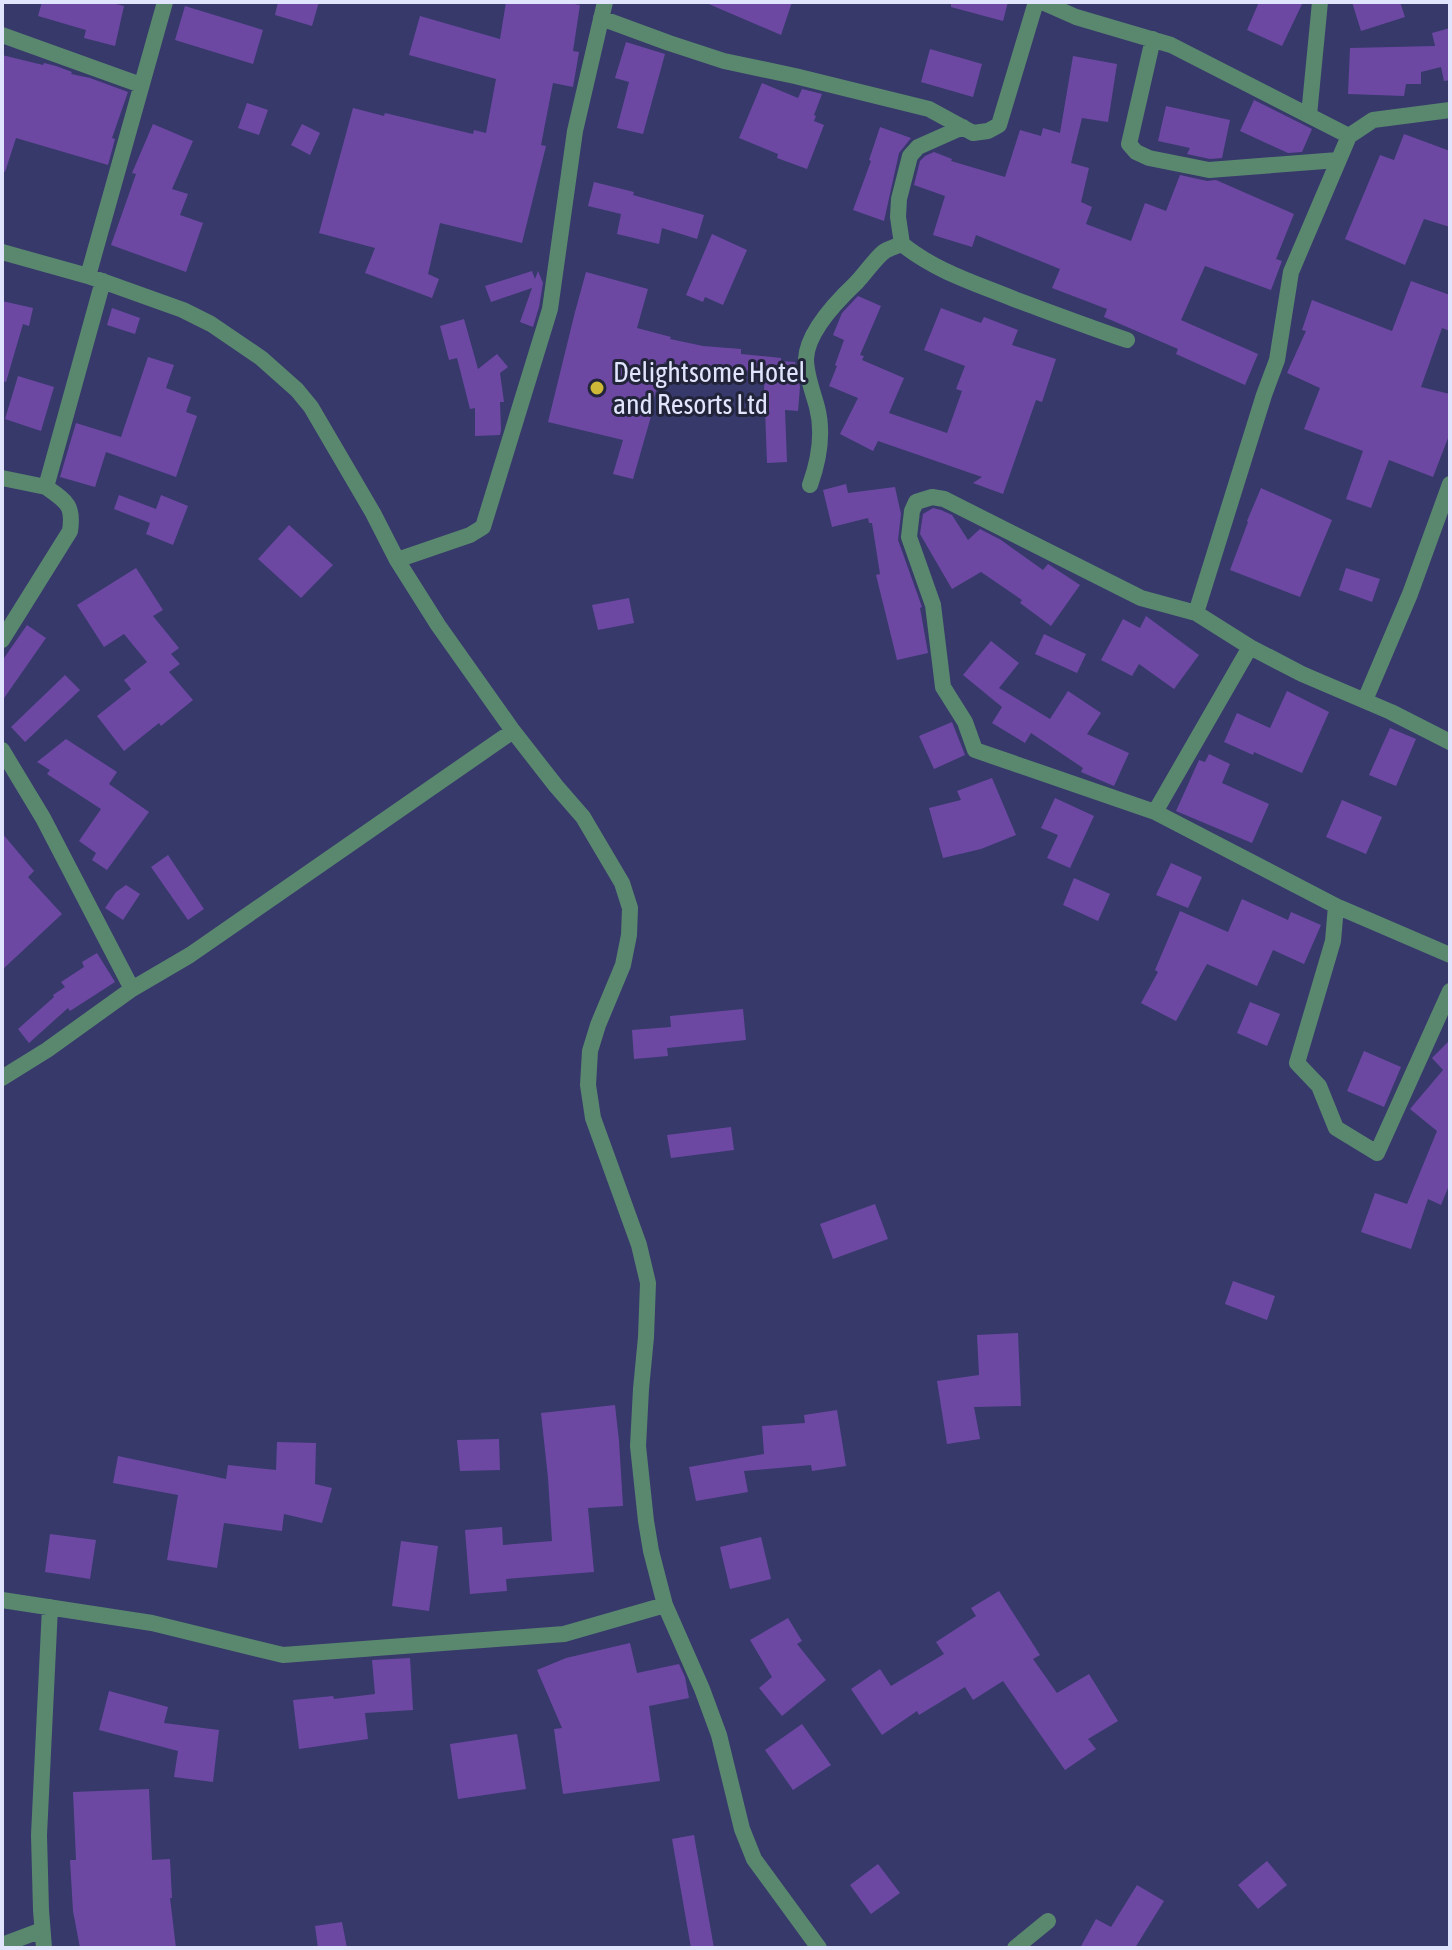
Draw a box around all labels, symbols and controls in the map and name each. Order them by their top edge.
place label: Delightsome Hotel and Resorts Ltd [613,356,807,420]
marker: Delightsome Hotel and Resorts Ltd [588,379,606,397]

